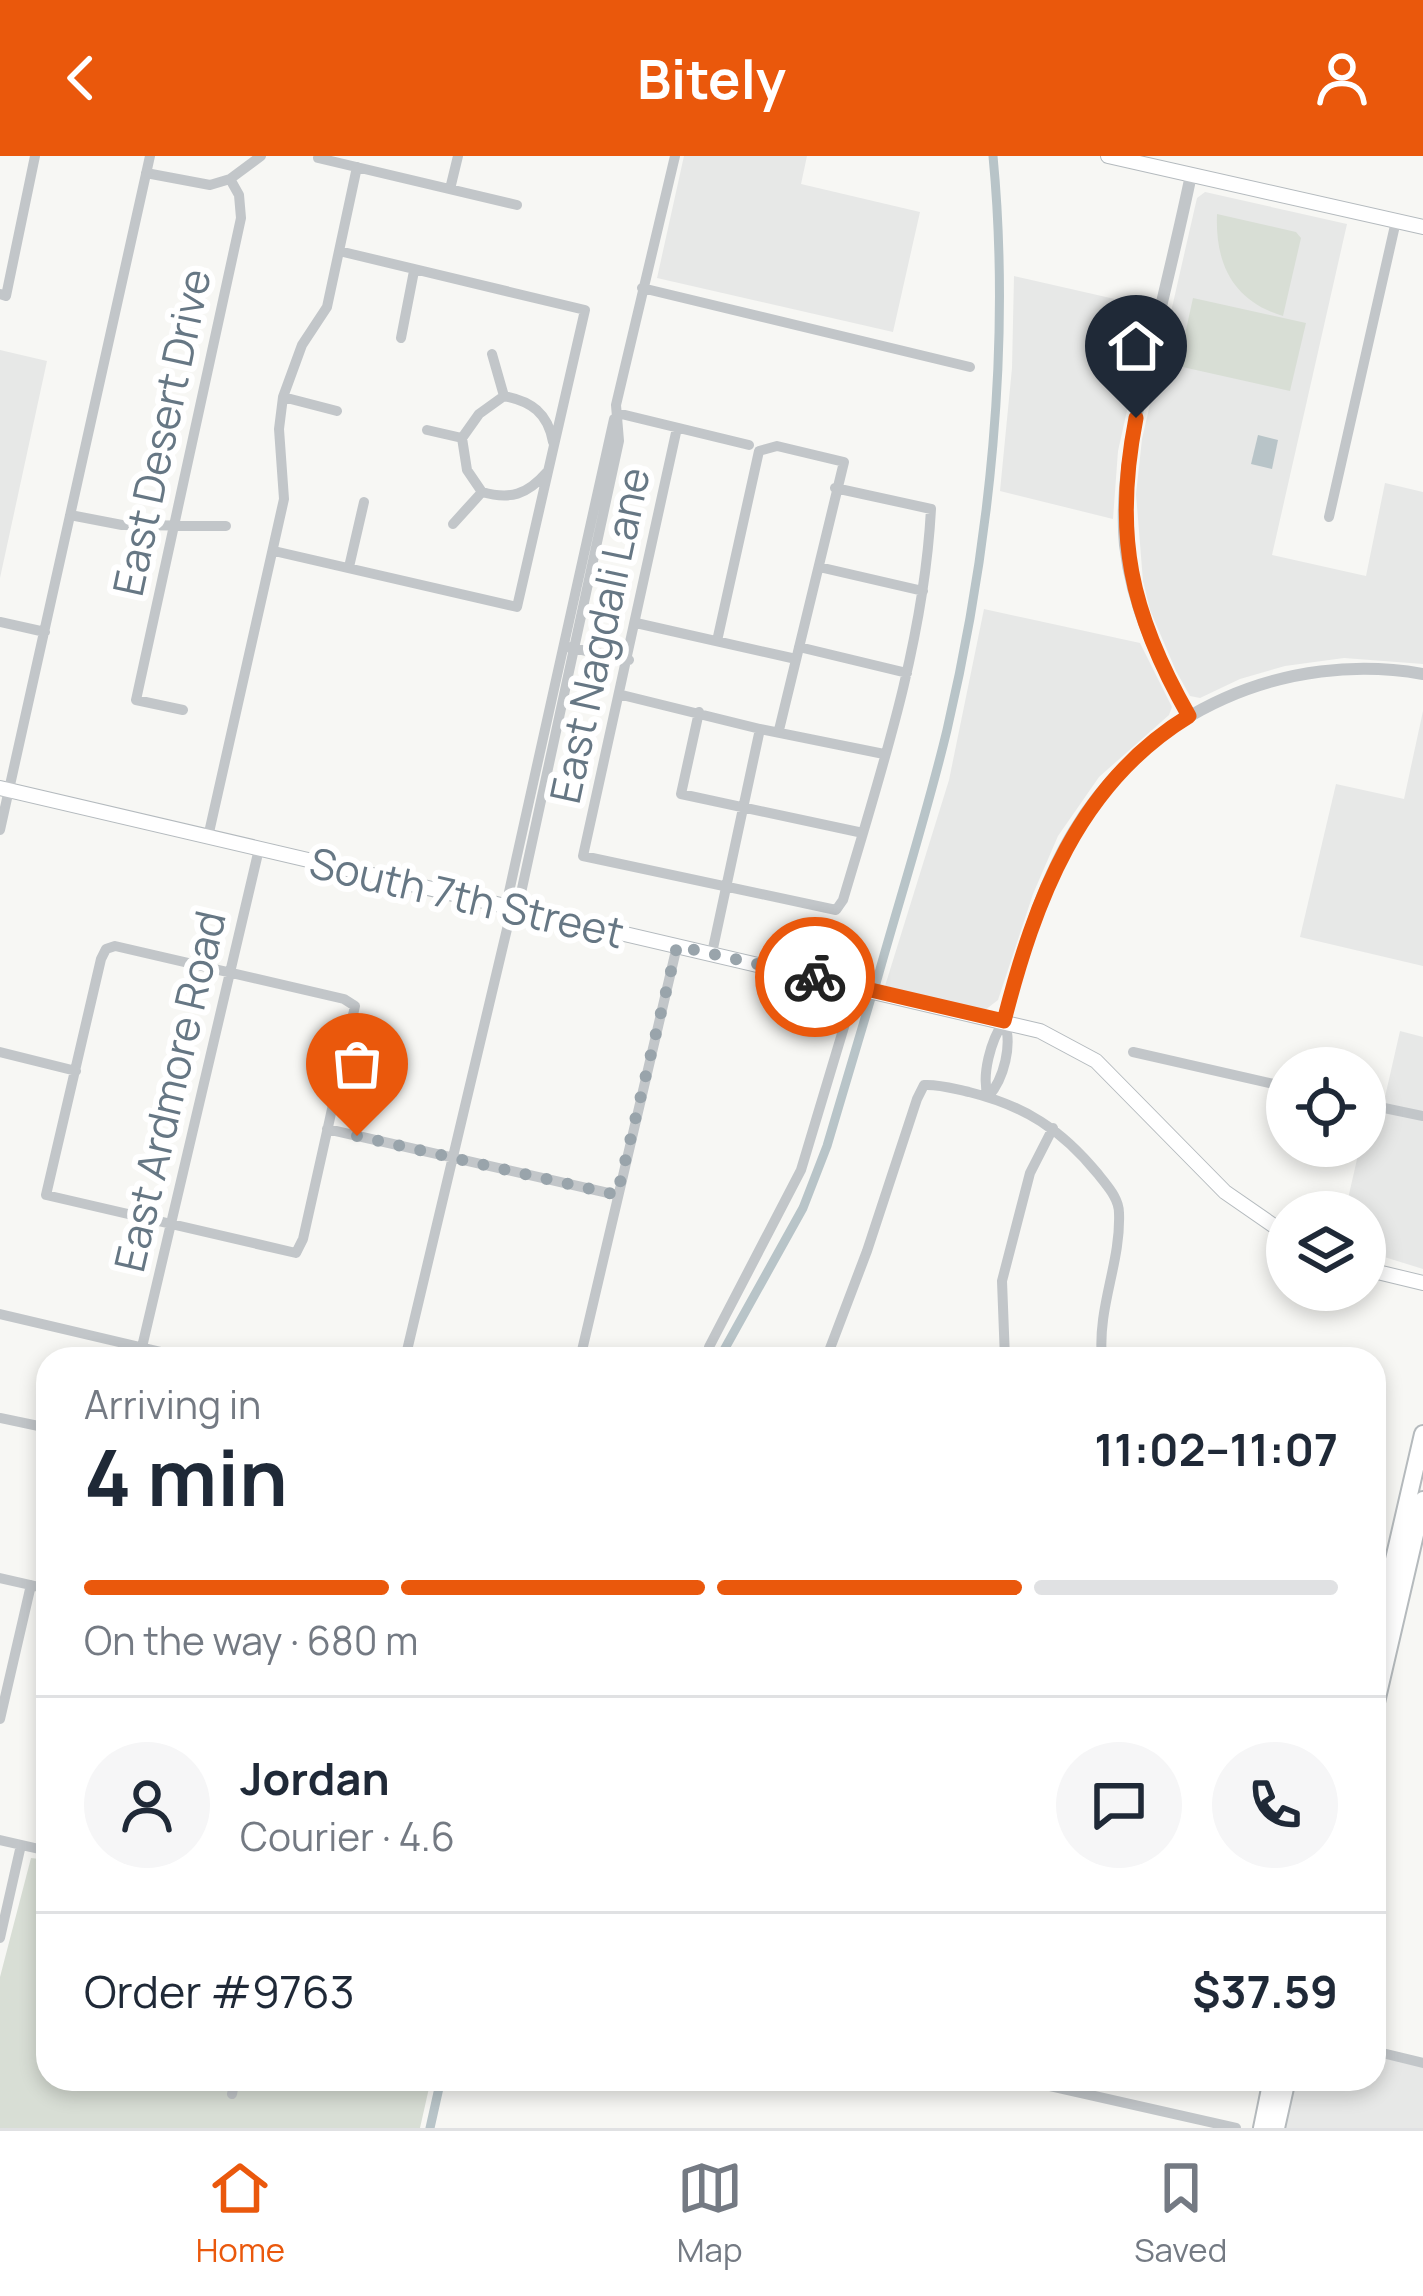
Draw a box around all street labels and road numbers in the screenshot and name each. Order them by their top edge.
street label: East Desert Drive [98,263,224,601]
street label: East Nagdali Lane [535,462,663,808]
street label: South 7th Street [304,833,630,961]
street label: East Ardmore Road [99,905,239,1277]

